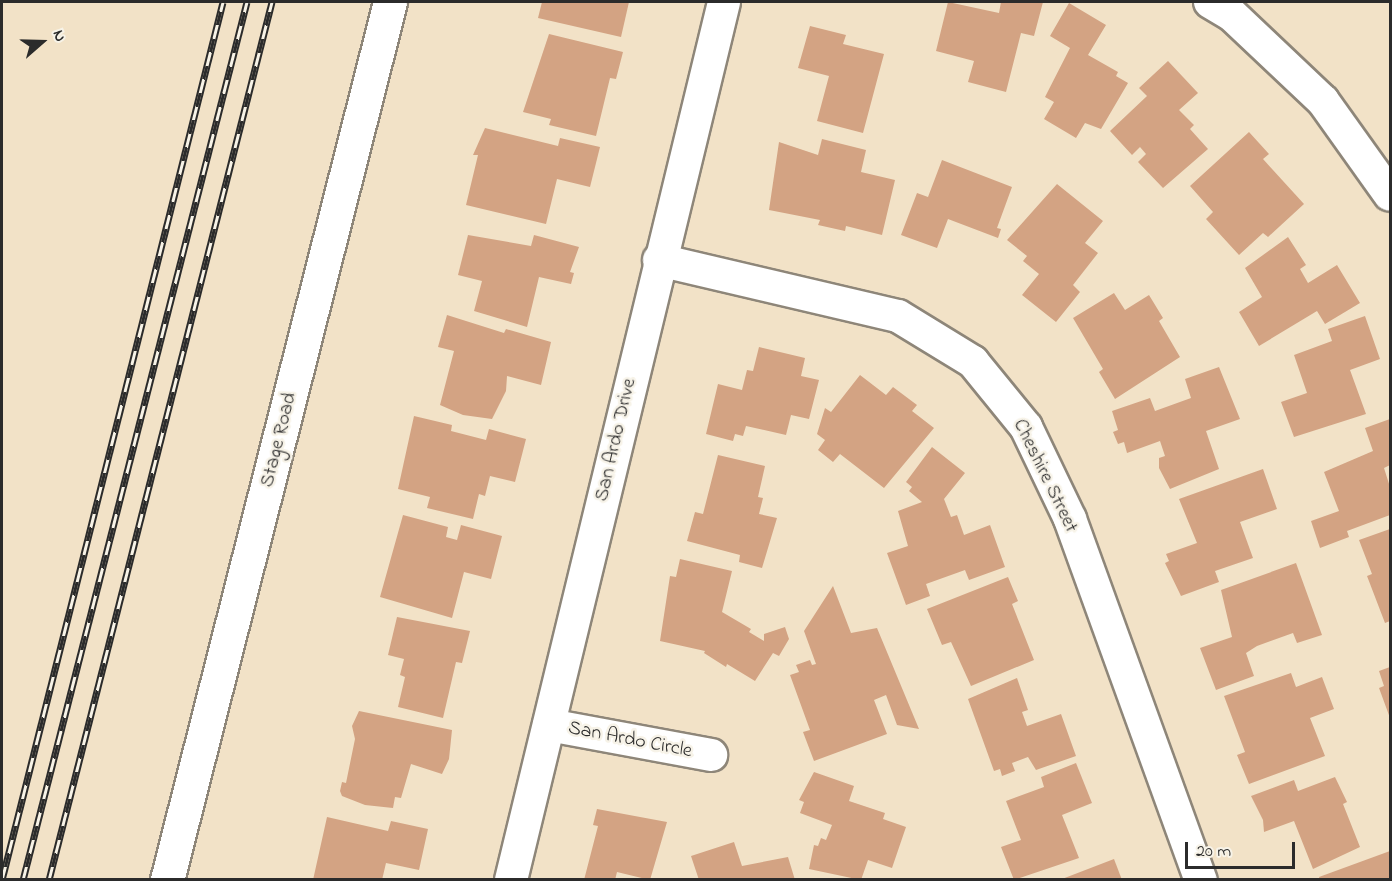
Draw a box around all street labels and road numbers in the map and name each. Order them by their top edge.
street label: San Ardo Drive [590,376,642,504]
street label: Stage Road [256,390,302,490]
street label: Cheshire Street [1007,415,1083,537]
street label: San Ardo Circle [566,716,694,764]

